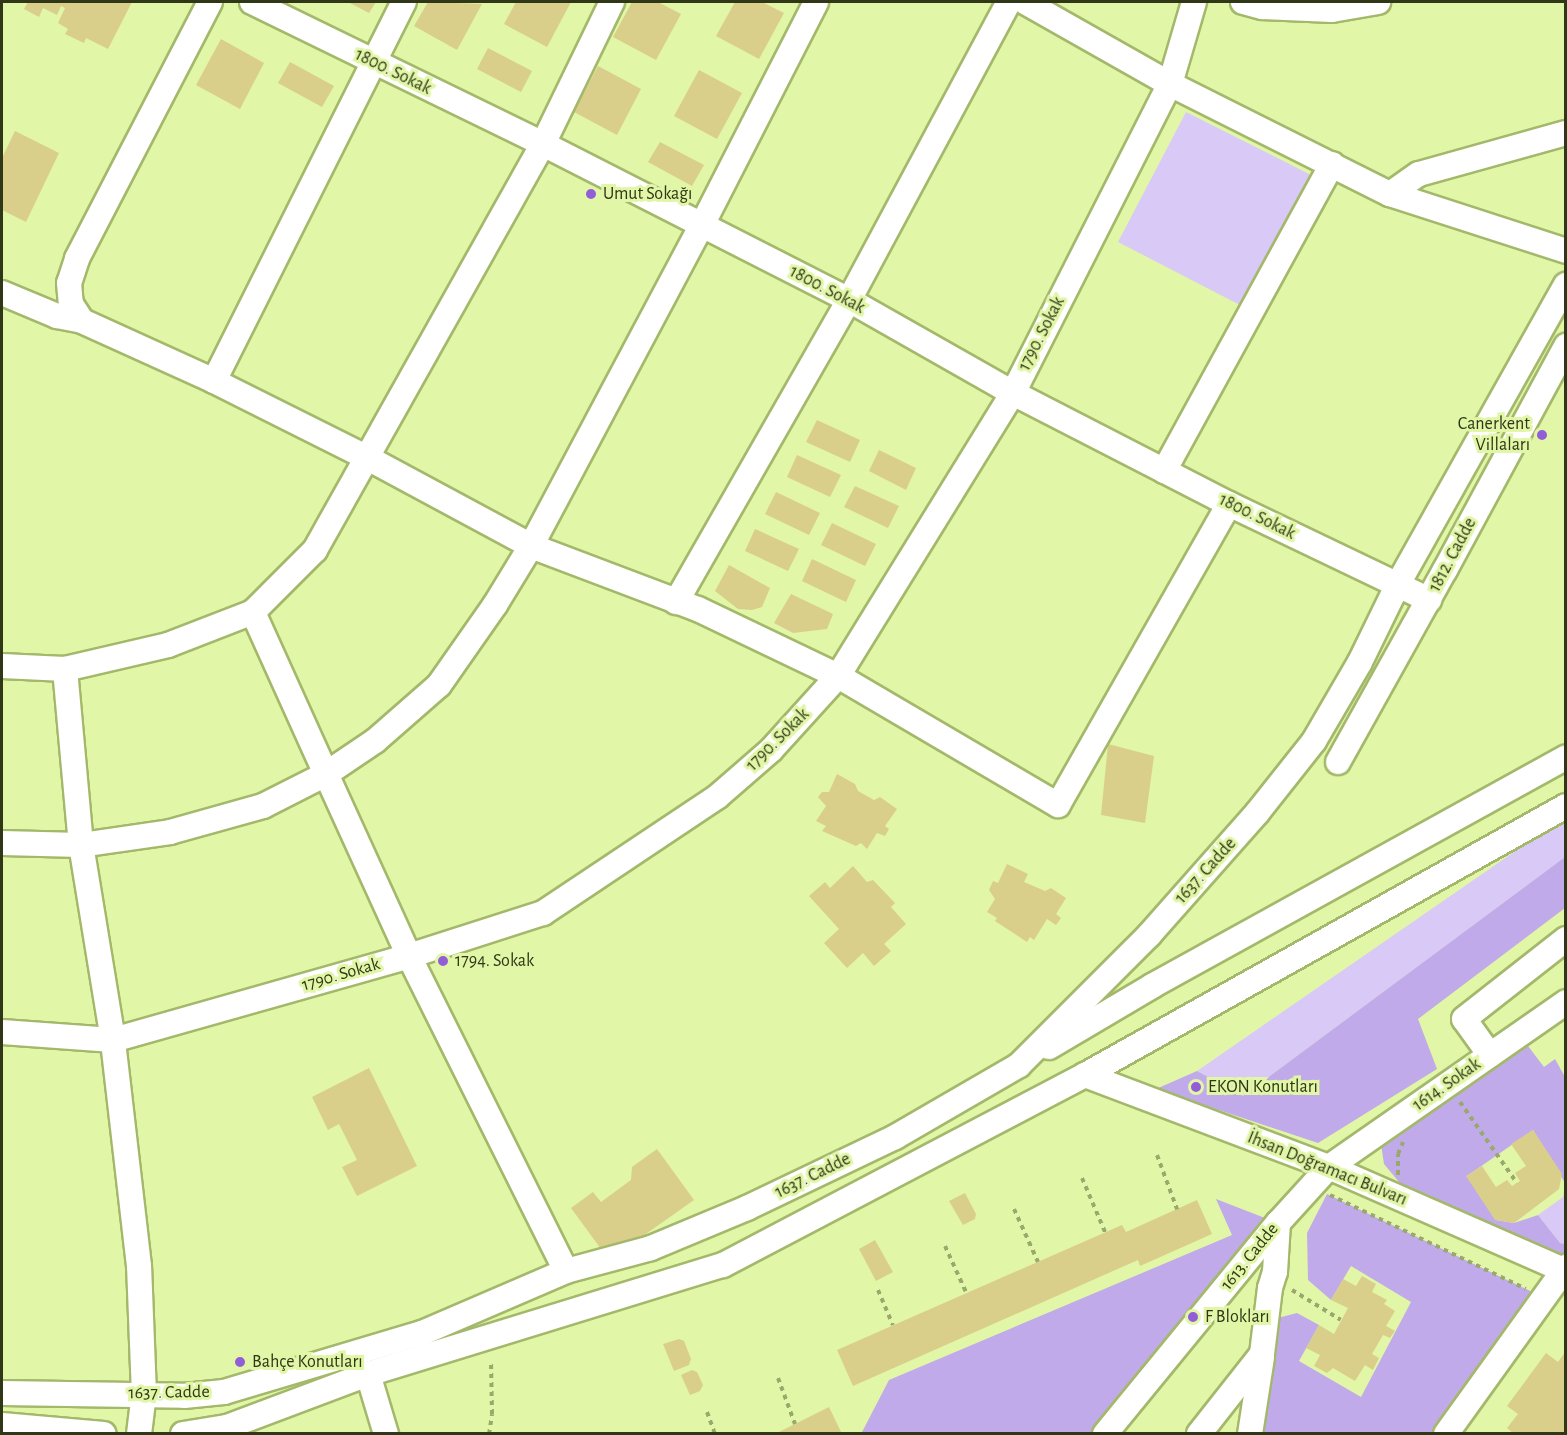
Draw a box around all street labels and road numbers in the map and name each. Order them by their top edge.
street label: 1800. Sokak [351,44,435,100]
street label: 1800. Sokak [786,261,868,319]
street label: 1790. Sokak [1014,293,1070,375]
street label: 1800. Sokak [1215,489,1299,545]
street label: 1812. Cadde [1424,514,1482,596]
street label: 1790. Sokak [742,704,814,776]
street label: 1637. Cadde [1171,834,1241,908]
street label: 1790. Sokak [300,954,382,996]
street label: 1614. Sokak [1409,1054,1485,1116]
street label: İhsan Doğramacı Bulvarı [1244,1127,1410,1211]
street label: 1637. Cadde [772,1148,854,1204]
street label: 1613. Cadde [1216,1219,1284,1295]
street label: 1637. Cadde [128,1381,210,1405]

